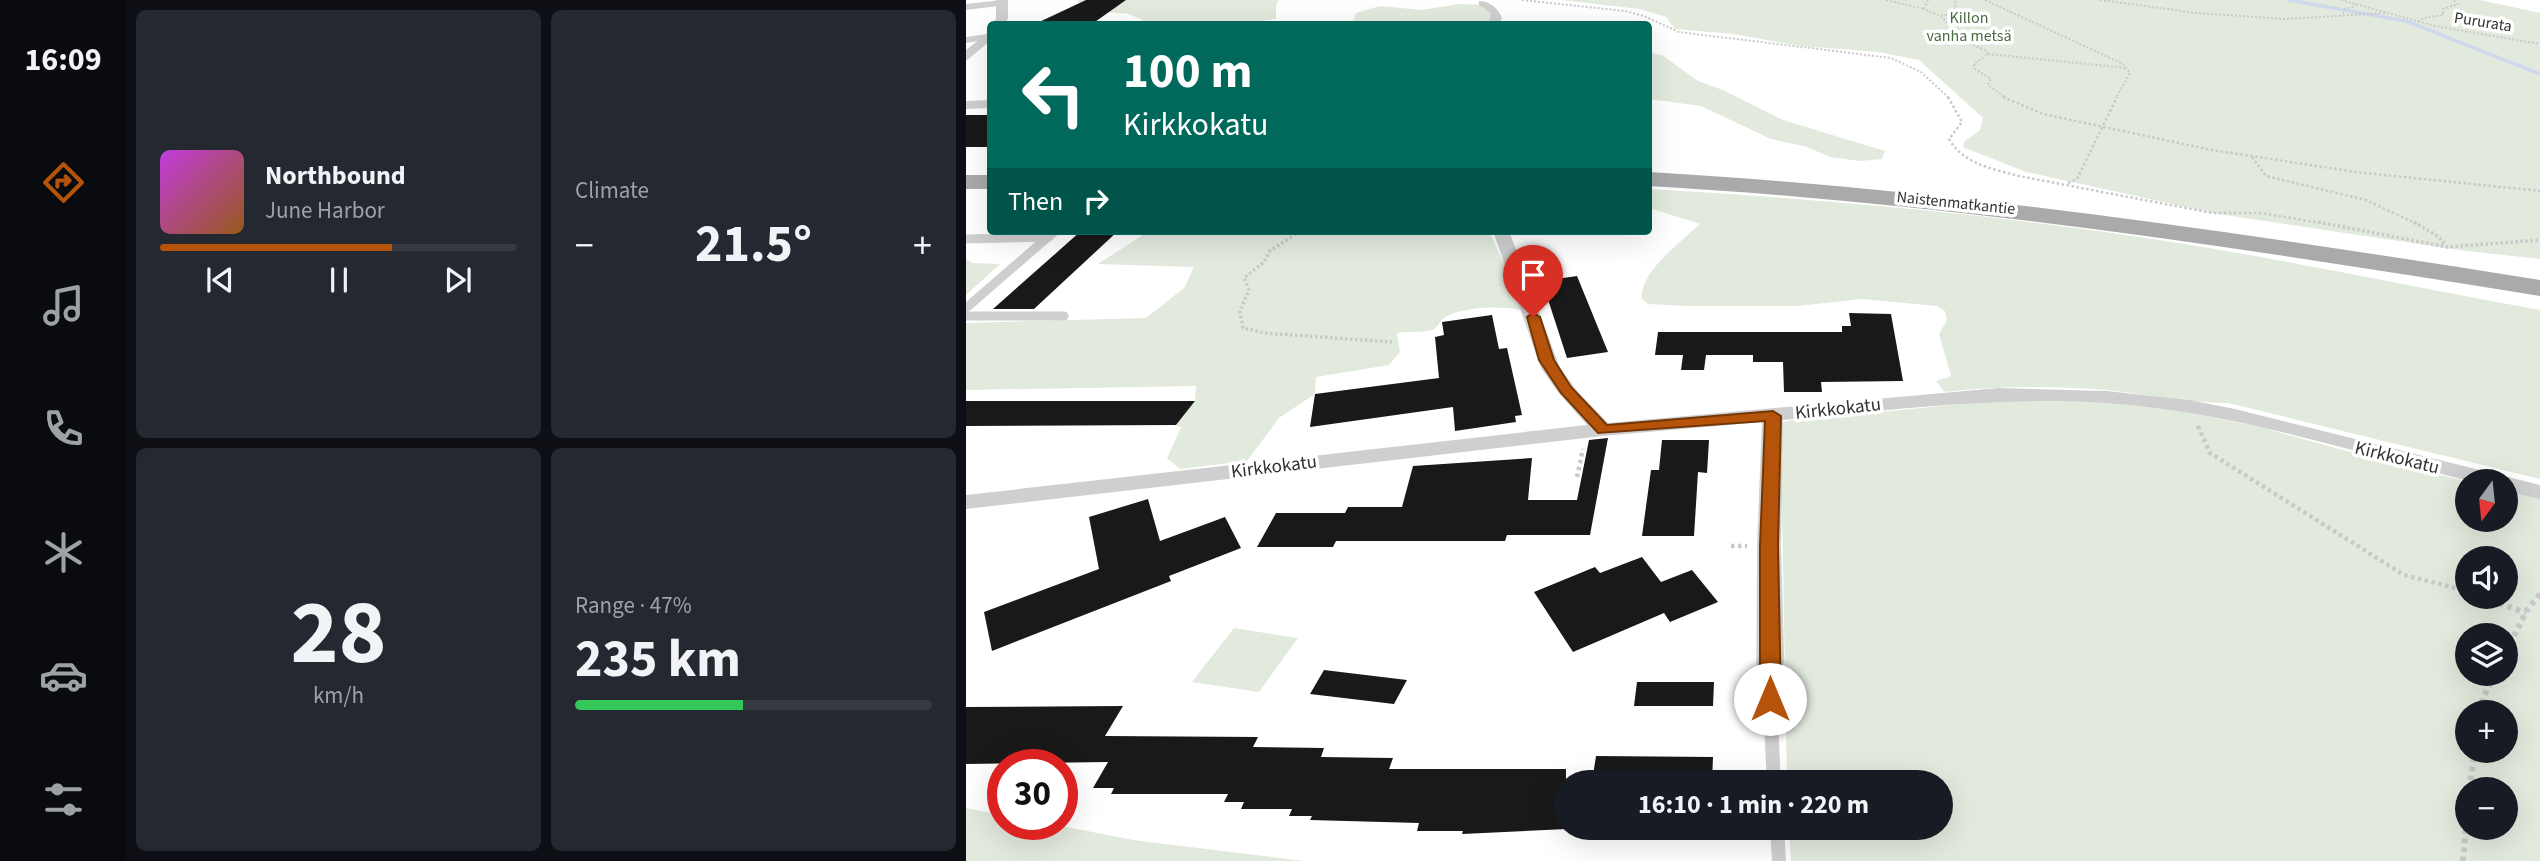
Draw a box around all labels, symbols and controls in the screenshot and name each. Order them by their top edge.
park label: Killon vanha metsä [1927,7,2012,47]
street label: Pururata [2453,7,2513,37]
text: 16:09 [24,37,102,83]
text: 100 m [1123,37,1252,107]
icon: left [1008,49,1099,140]
text: Kirkkokatu [1123,102,1268,148]
text: Northbound [265,157,406,194]
icon: directions [39,158,88,207]
text: Climate [575,174,649,207]
icon: right [1077,182,1115,220]
text: Then [1008,183,1063,220]
street label: Naistenmatkantie [1896,186,2016,220]
text: June Harbor [265,194,385,227]
text: 21.5° [695,208,812,282]
text: − [575,219,594,273]
text: + [913,219,932,273]
pin [1503,245,1563,317]
icon: arrive [1514,256,1552,294]
icon: previous [201,261,239,299]
icon: pause [320,261,358,299]
icon: next [439,261,477,299]
icon: music [39,281,88,330]
street label: Kirkkokatu [1794,391,1882,427]
icon: phone [39,404,88,453]
street label: Kirkkokatu [2352,434,2442,482]
street label: Kirkkokatu [1230,448,1318,486]
north arrow [2455,469,2518,532]
map controls [2455,469,2518,840]
icon: climate [39,528,88,577]
button: sound [2455,546,2518,609]
text: 28 [290,569,387,698]
text: Range · 47% [575,589,692,622]
text: 235 km [575,623,741,697]
button: layers [2455,623,2518,686]
icon: car [39,651,88,700]
position arrow [1733,662,1807,736]
text: km/h [313,679,364,712]
button: + [2455,700,2518,763]
speed limit sign: 30 [987,749,1078,840]
icon: filters [39,775,88,824]
button: − [2455,777,2518,840]
text: 16:10 · 1 min · 220 m [1638,786,1869,823]

